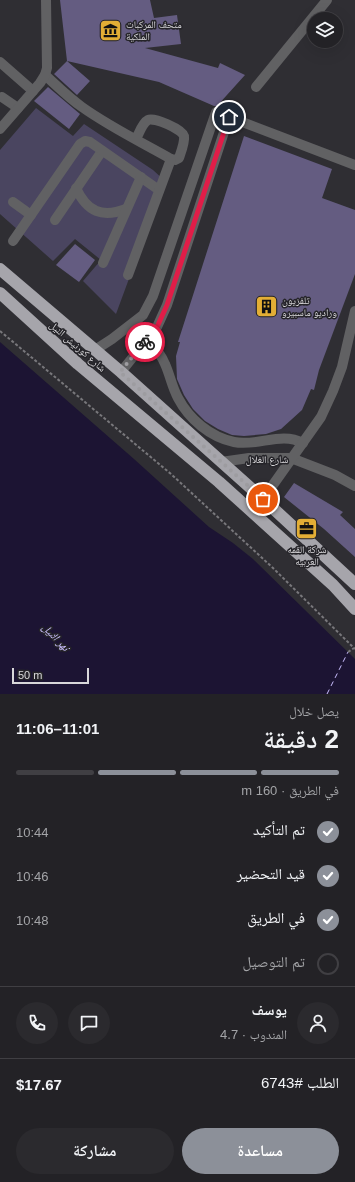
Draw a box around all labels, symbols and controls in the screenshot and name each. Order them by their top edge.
map controls [307,12,343,48]
button: layers [307,12,343,48]
museum icon: متحف المركبات الملكية [97,17,123,43]
place label: متحف المركبات الملكية [126,19,182,42]
pin [212,100,246,134]
icon: home [218,106,240,128]
building icon: تلفزيون وراديو ماسبيرو [254,293,280,319]
place label: تلفزيون وراديو ماسبيرو [282,295,337,318]
street label: شارع كورنيش النيل [47,319,108,375]
courier [125,322,165,362]
icon: bike [134,331,156,353]
street label: شارع الغلال [246,454,289,466]
pin [246,482,280,516]
icon: bag [252,488,274,510]
office icon: شركة القمه العربيه [294,516,320,542]
place label: شركة القمه العربيه [287,544,327,567]
water label: نهر النيل [39,621,73,655]
scale bar [12,666,89,685]
text: 50 m [18,669,42,681]
text: يصل خلال [289,704,339,719]
text: 11:01–11:06 [16,720,99,737]
text: 2 دقيقة [263,724,339,754]
text: في الطريق · 160 m [241,783,339,798]
text: تم التأكيد [253,821,305,838]
icon: check [317,821,339,843]
text: 10:44 [16,825,49,840]
text: قيد التحضير [237,865,305,882]
icon: check [317,865,339,887]
text: 10:46 [16,869,49,884]
text: في الطريق [247,909,305,926]
icon: check [317,909,339,931]
text: 10:48 [16,913,49,928]
text: تم التوصيل [243,953,305,970]
text: يوسف [252,1001,287,1018]
button: phone [16,1002,58,1044]
button: chat [68,1002,110,1044]
button: person [297,1002,339,1044]
text: المندوب · 4.7 [220,1027,287,1042]
text: الطلب #6743 [261,1074,339,1091]
text: $17.67 [16,1076,62,1093]
button: مشاركة [16,1128,174,1174]
button: مساعدة [182,1128,339,1174]

